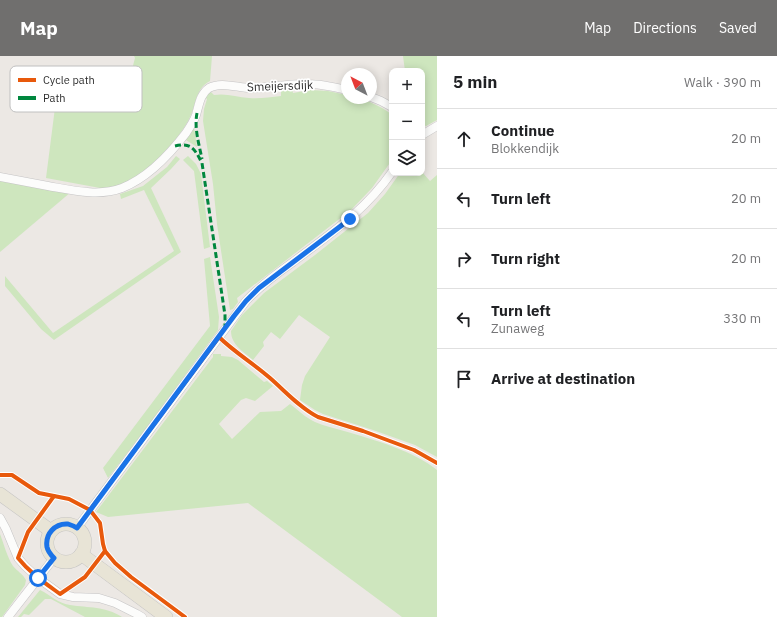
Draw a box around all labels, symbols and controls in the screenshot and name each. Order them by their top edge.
text: Map [20,16,58,40]
text: Map [584,19,611,37]
text: Directions [633,19,697,37]
text: Saved [719,19,757,37]
legend [10,66,142,112]
north arrow [341,68,377,104]
map controls [389,68,425,176]
button: + [389,68,425,104]
text: 5 min [453,71,497,93]
text: Cycle path [43,73,95,87]
text: Walk · 390 m [684,74,761,91]
street label: Smeijersdijk [247,77,314,94]
text: Path [43,91,66,105]
button: − [389,104,425,140]
text: Continue [491,121,555,140]
icon: ahead [453,128,475,150]
text: 20 m [731,130,761,147]
button: layers [389,140,425,176]
text: Blokkendijk [491,140,559,157]
icon: left [453,188,475,210]
text: Turn left [491,189,551,208]
text: 20 m [731,190,761,207]
route end [341,210,359,228]
icon: right [453,248,475,270]
text: Turn right [491,249,560,268]
text: 20 m [731,250,761,267]
text: Turn left [491,301,551,320]
icon: left [453,308,475,330]
text: 330 m [723,310,761,327]
text: Zunaweg [491,320,544,337]
icon: arrive [453,368,475,390]
text: Arrive at destination [491,369,635,388]
route start [29,569,47,587]

